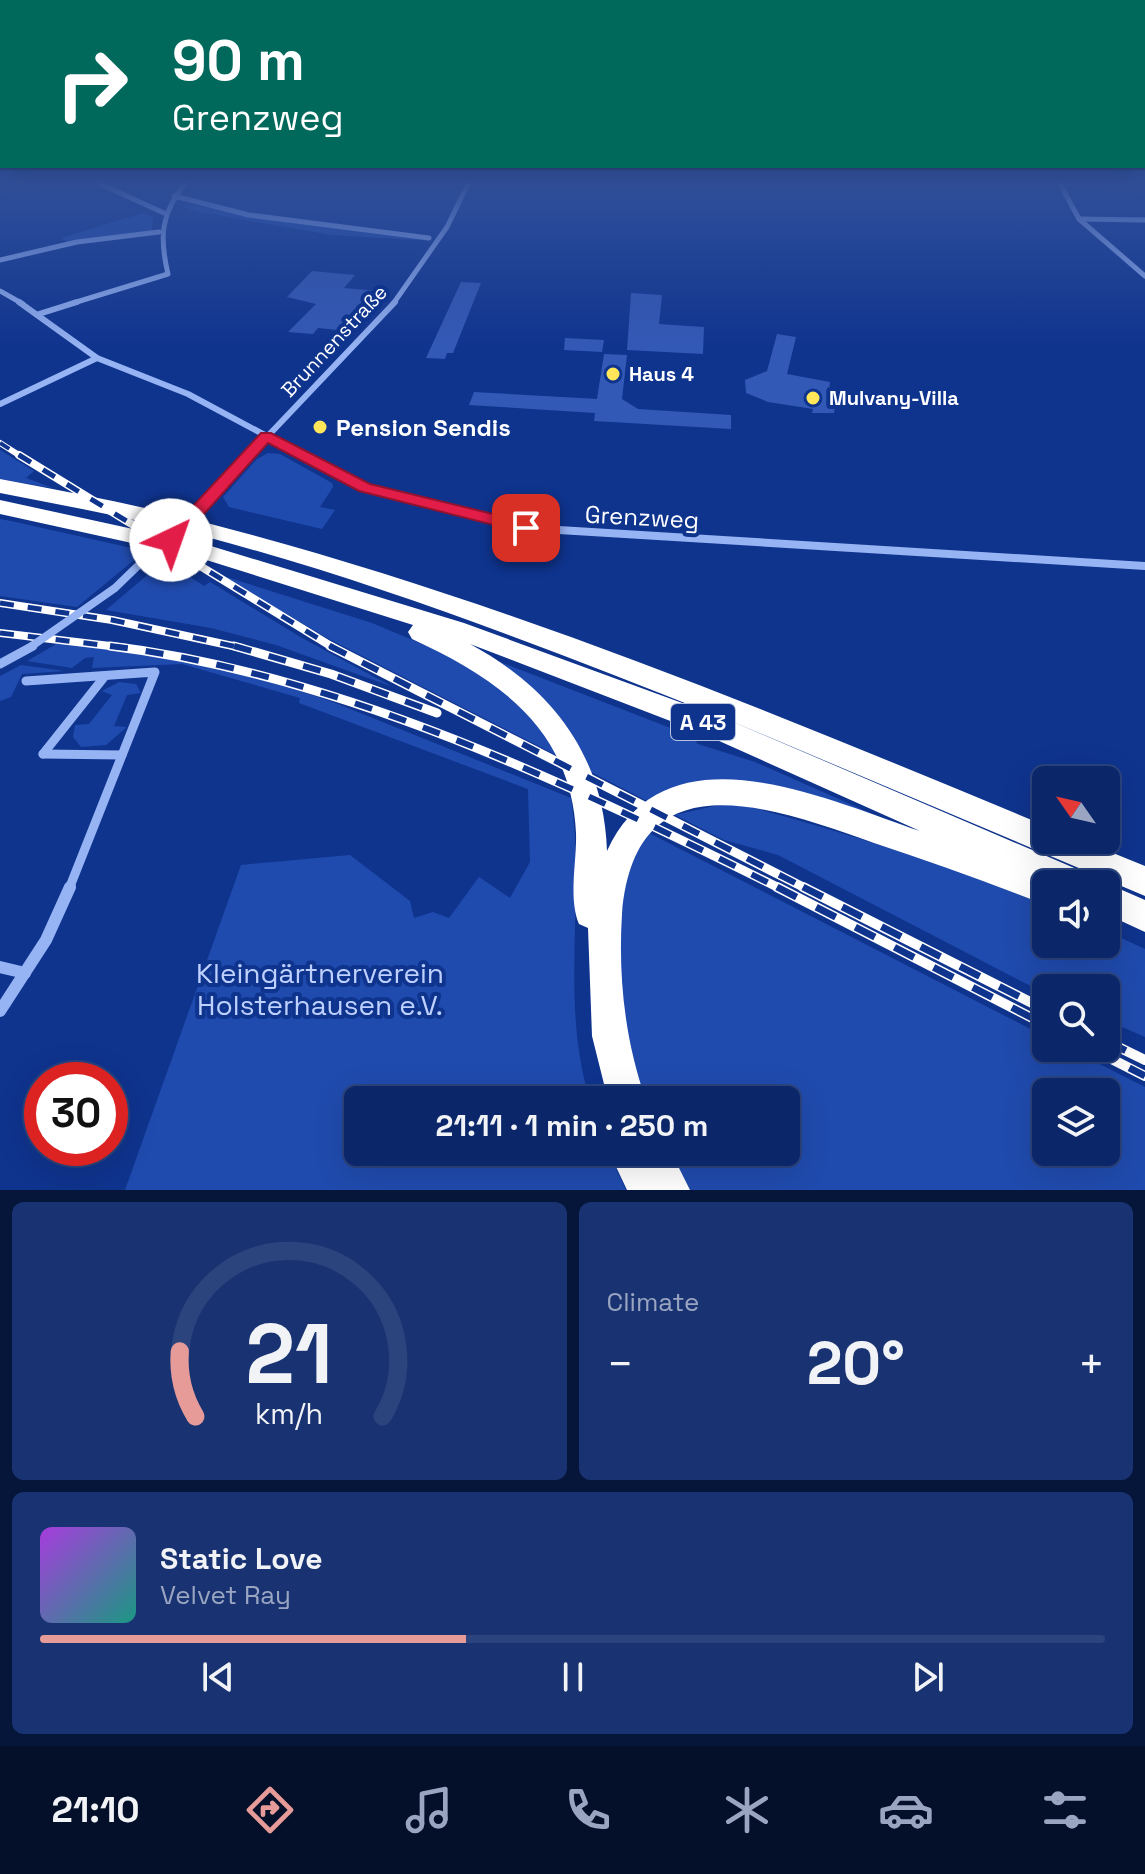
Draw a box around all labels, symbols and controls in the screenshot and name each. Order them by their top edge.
text: 90 m [172,25,305,96]
icon: right [40,32,144,136]
text: Grenzweg [172,95,344,141]
street label: Brunnenstraße [275,279,393,403]
place label: Haus 4 [629,361,694,387]
marker: Haus 4 [604,365,622,383]
place label: Mulvany-Villa [829,385,959,411]
marker: Mulvany-Villa [804,389,822,407]
place label: Pension Sendis [336,412,511,443]
marker: Pension Sendis [311,418,329,436]
pin [492,494,560,562]
position arrow [129,498,213,582]
street label: Grenzweg [584,499,700,535]
icon: arrive [504,506,548,550]
road number: A 43 [671,704,735,740]
north arrow [1032,766,1120,854]
map controls [1032,766,1120,1166]
button: sound [1032,870,1120,958]
park label: Kleingärtnerverein Holsterhausen e.V. [196,955,444,1023]
button: search [1032,974,1120,1062]
speed limit sign: 30 [24,1062,128,1166]
button: layers [1032,1078,1120,1166]
text: 21:11 · 1 min · 250 m [436,1106,708,1145]
text: Climate [607,1285,699,1319]
text: 21 [246,1301,333,1407]
text: 20° [807,1325,905,1402]
text: − [607,1336,634,1392]
text: + [1078,1336,1105,1392]
text: km/h [255,1396,323,1432]
text: Static Love [160,1539,323,1578]
text: Velvet Ray [160,1578,291,1612]
icon: previous [196,1655,240,1699]
icon: pause [551,1655,595,1699]
icon: next [906,1655,950,1699]
icon: directions [242,1782,298,1838]
icon: music [401,1782,457,1838]
icon: phone [560,1782,616,1838]
icon: climate [719,1782,775,1838]
icon: car [878,1782,934,1838]
icon: filters [1037,1782,1093,1838]
text: 21:10 [52,1787,139,1833]

